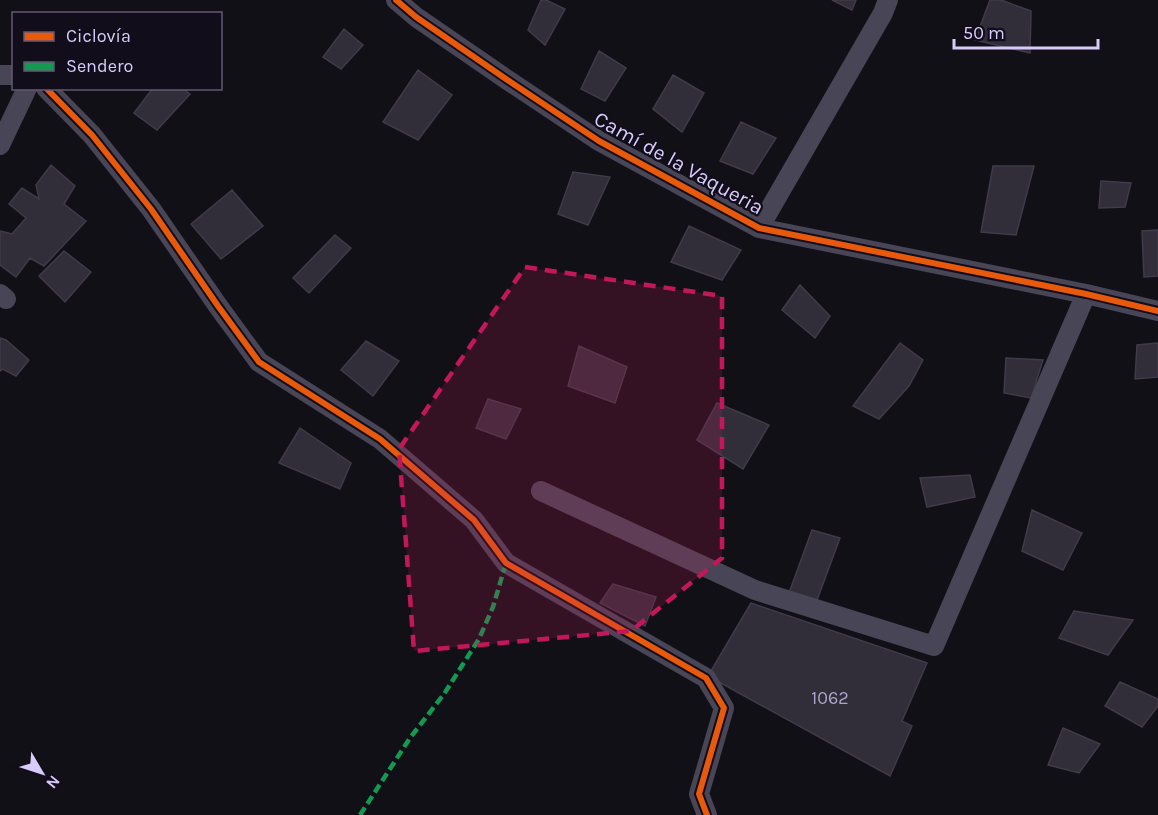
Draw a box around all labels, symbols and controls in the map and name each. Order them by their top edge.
legend [12,12,222,90]
scale bar [954,12,1098,50]
text: 50 m [963,22,1005,44]
text: Ciclovía [66,25,131,47]
text: Sendero [66,55,133,77]
street label: Camí de la Vaqueria [590,106,768,220]
house number: 1062 [811,687,849,709]
north arrow [12,743,72,803]
text: N [42,772,64,793]

